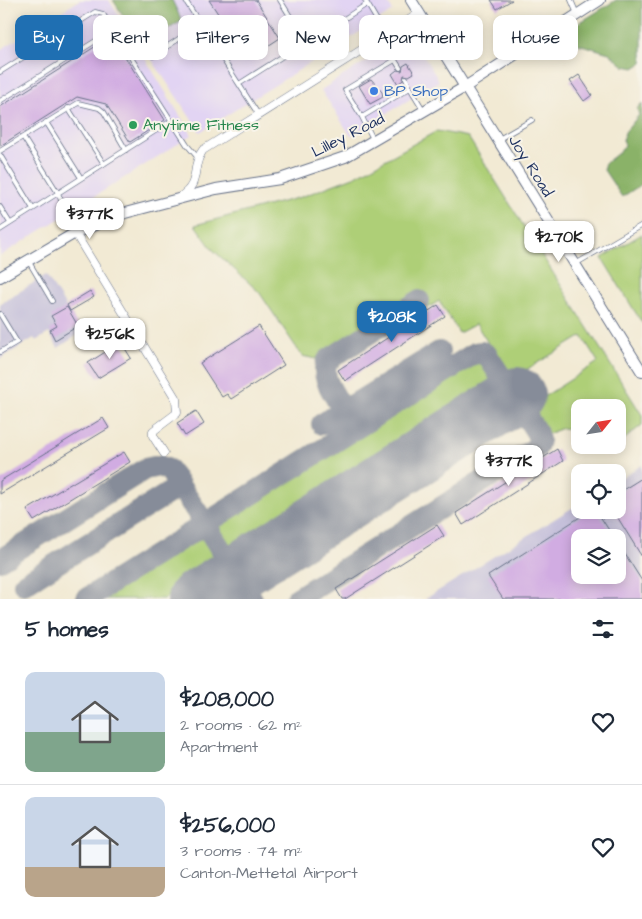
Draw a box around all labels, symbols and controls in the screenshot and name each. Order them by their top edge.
chip: Buy [15,15,83,60]
chip: Rent [93,15,168,60]
chip: Filters [178,15,268,60]
chip: New [278,15,349,60]
chip: Apartment [359,15,483,60]
chip: House [493,15,578,60]
place label: BP Shop [384,80,448,102]
marker: BP Shop [368,85,380,97]
street label: Lilley Road [308,107,389,164]
place label: Anytime Fitness [143,114,259,137]
marker: Anytime Fitness [127,119,139,131]
street label: Joy Road [502,131,559,202]
pin: $377K [55,198,125,240]
text: $377K [67,203,113,225]
pin: $270K [524,220,594,263]
text: $270K [535,226,583,248]
pin: $208K [357,300,427,343]
text: $208K [368,306,416,328]
pin: $256K [75,318,145,360]
text: $256K [85,323,135,345]
north arrow [571,399,626,454]
map controls [571,399,626,584]
pin: $377K [474,444,544,487]
text: $377K [486,450,532,472]
button: locate [571,464,626,519]
button: layers [571,529,626,584]
text: 5 homes [25,615,109,644]
icon: filters [589,615,617,643]
text: $208,000 [180,685,274,714]
icon: home [65,692,125,752]
icon: heart [589,708,617,736]
text: 2 rooms · 62 m² [180,714,302,736]
text: Apartment [180,736,258,758]
text: $256,000 [180,811,275,840]
icon: home [65,817,125,877]
icon: heart [589,833,617,861]
text: 3 rooms · 74 m² [180,840,303,862]
text: Canton-Mettetal Airport [180,862,358,884]

